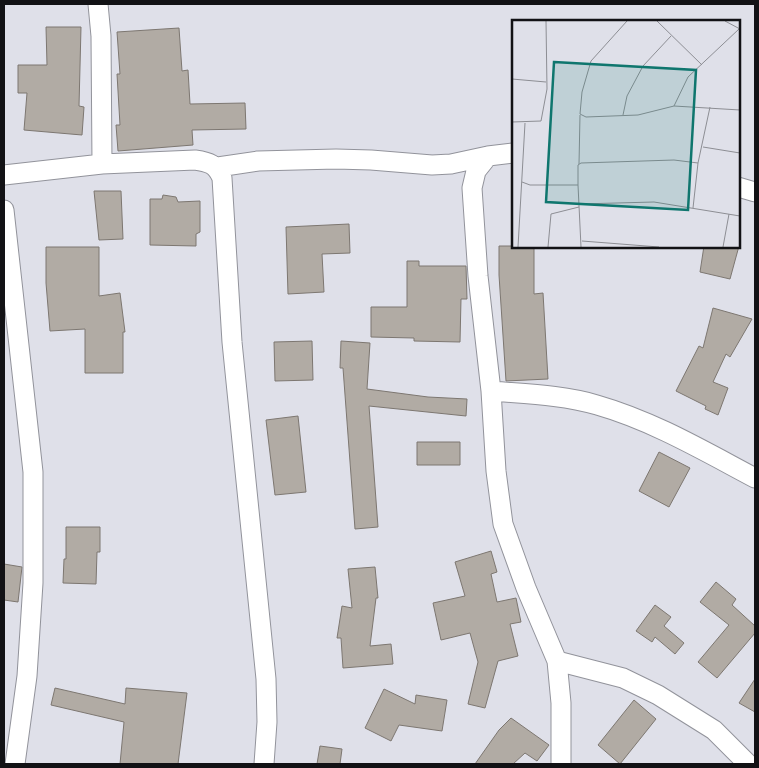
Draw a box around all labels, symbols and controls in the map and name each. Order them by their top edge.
inset map [512,20,739,248]

